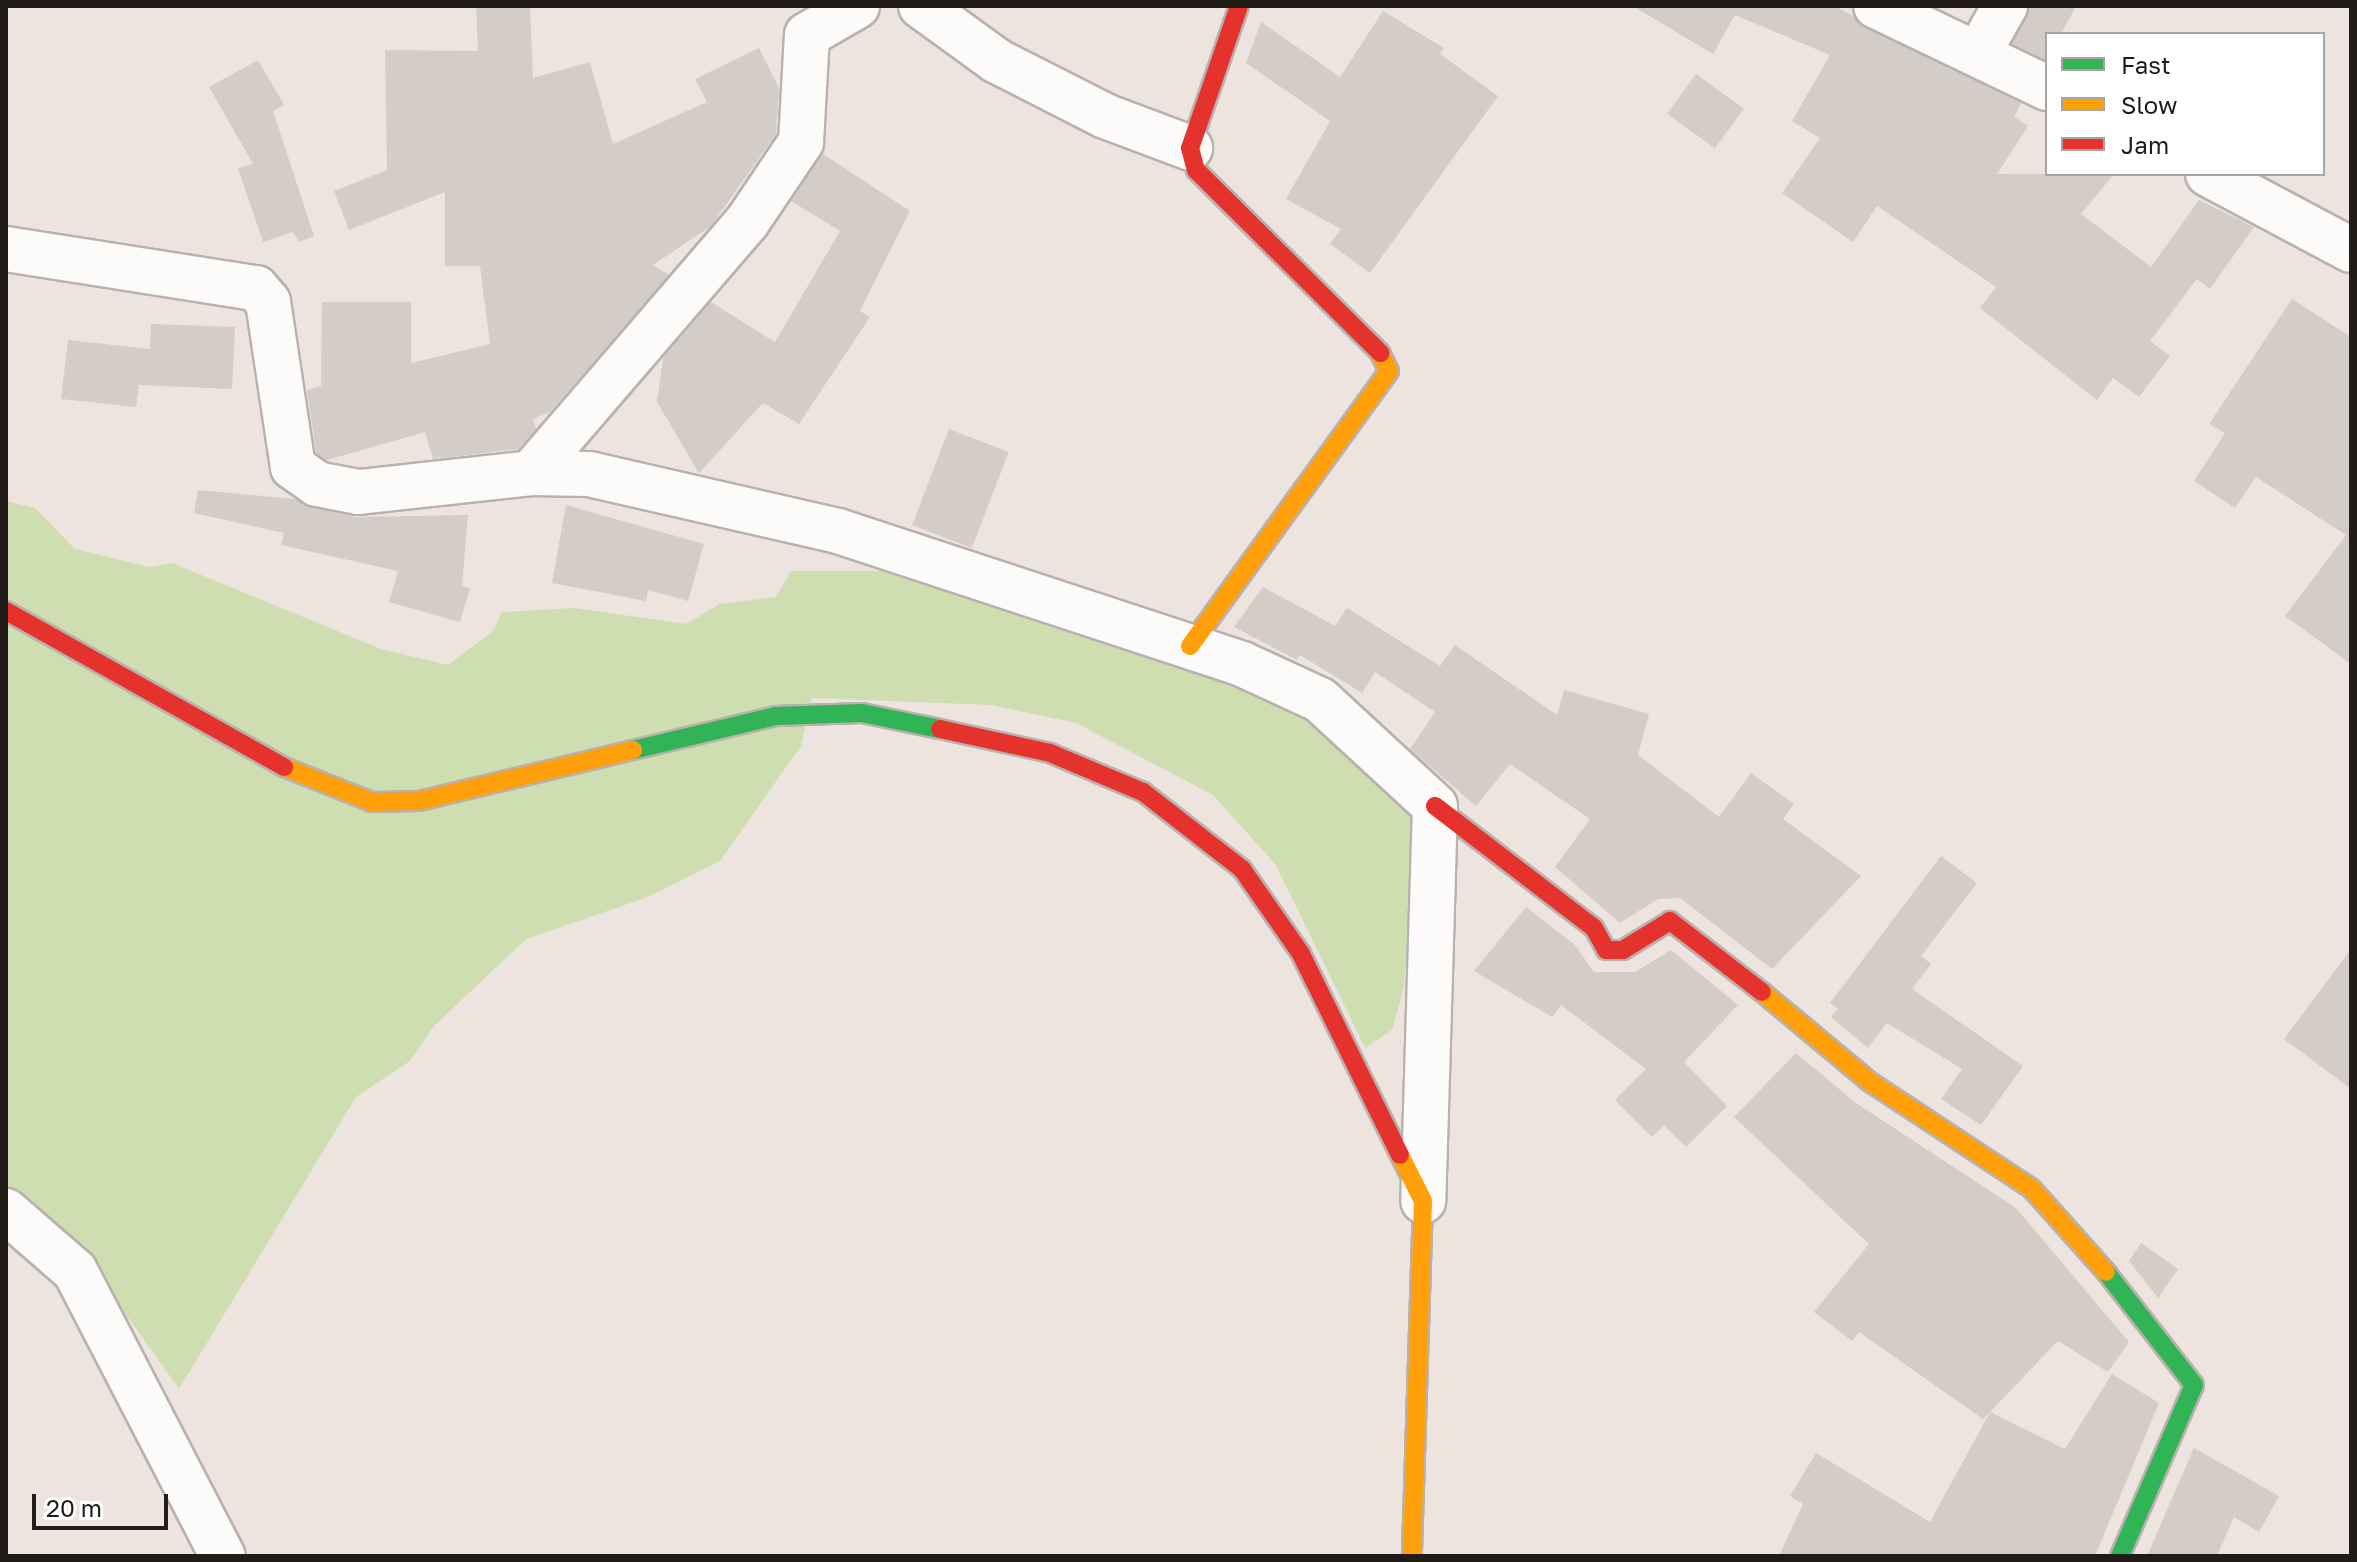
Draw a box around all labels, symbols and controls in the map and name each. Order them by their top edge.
legend [2045,32,2325,176]
text: Fast [2121,50,2171,79]
text: Slow [2121,90,2177,119]
text: Jam [2121,130,2169,159]
scale bar [36,1478,172,1528]
text: 20 m [46,1493,102,1522]

